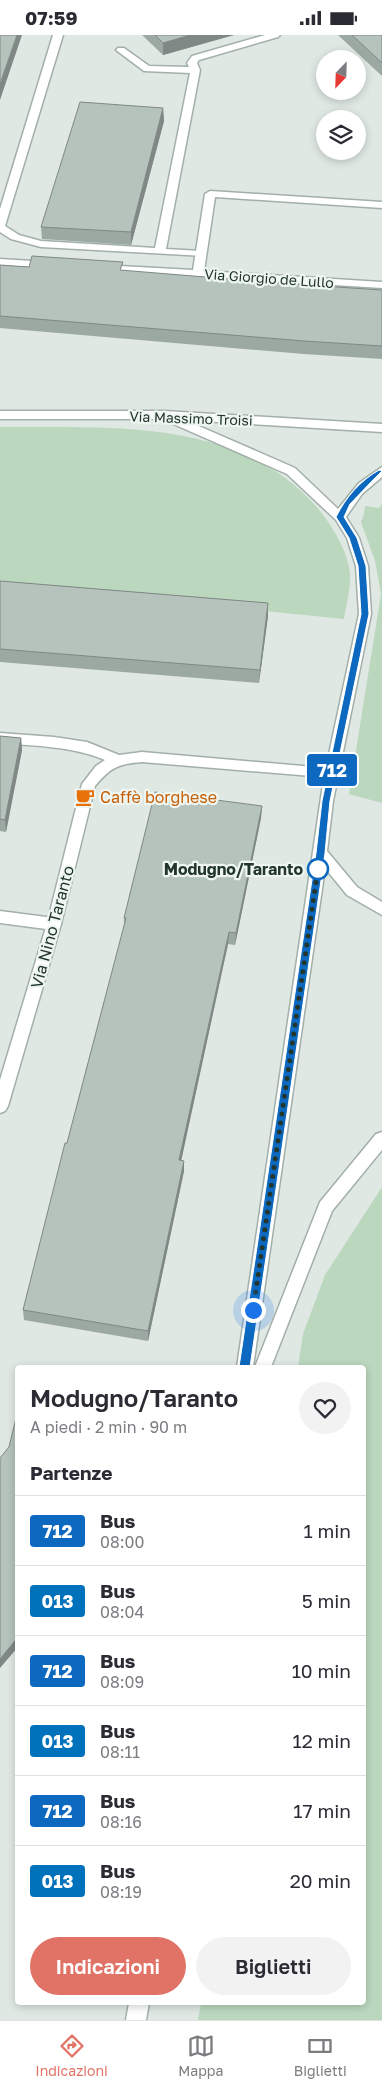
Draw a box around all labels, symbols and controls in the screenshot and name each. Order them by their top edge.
text: 07:59 [25,6,77,29]
north arrow [316,50,366,100]
map controls [316,50,366,160]
button: layers [316,110,366,160]
street label: Via Giorgio de Lullo [204,265,334,291]
street label: Via Massimo Troisi [129,407,253,429]
line badge: 712 [303,754,361,786]
text: 712 [317,759,347,781]
cafe icon: Caffè borghese [74,786,96,808]
place label: Caffè borghese [100,787,217,807]
marker: Modugno/Taranto [307,858,329,880]
place label: Modugno/Taranto [164,859,303,879]
street label: Via Nino Taranto [26,863,78,991]
your location [241,1298,266,1323]
button: heart [299,1382,351,1434]
text: Modugno/Taranto [30,1383,238,1412]
text: A piedi · 2 min · 90 m [30,1417,187,1437]
text: Partenze [30,1461,112,1484]
text: Bus [100,1509,135,1532]
text: 1 min [303,1519,351,1542]
text: 712 [42,1520,73,1542]
text: 08:00 [100,1532,144,1552]
text: Bus [100,1579,135,1602]
text: 5 min [302,1589,351,1612]
text: 013 [42,1590,73,1612]
text: 08:04 [100,1602,144,1622]
text: Bus [100,1649,135,1672]
text: 10 min [292,1659,351,1682]
text: 712 [42,1660,73,1682]
text: 08:09 [100,1672,144,1692]
text: Bus [100,1719,135,1742]
text: 12 min [292,1729,351,1752]
text: 013 [42,1730,73,1752]
text: 08:11 [100,1742,140,1762]
text: Bus [100,1789,135,1812]
text: 17 min [293,1799,351,1822]
text: 712 [42,1800,73,1822]
text: 08:16 [100,1812,142,1832]
text: Bus [100,1859,135,1882]
text: 20 min [290,1869,351,1892]
text: 013 [42,1870,73,1892]
text: 08:19 [100,1882,142,1902]
button: Indicazioni [30,1937,186,1995]
button: Biglietti [196,1937,351,1995]
tab: Indicazioni [35,2032,108,2079]
tab: Mappa [178,2032,223,2079]
tab: Biglietti [294,2032,347,2079]

